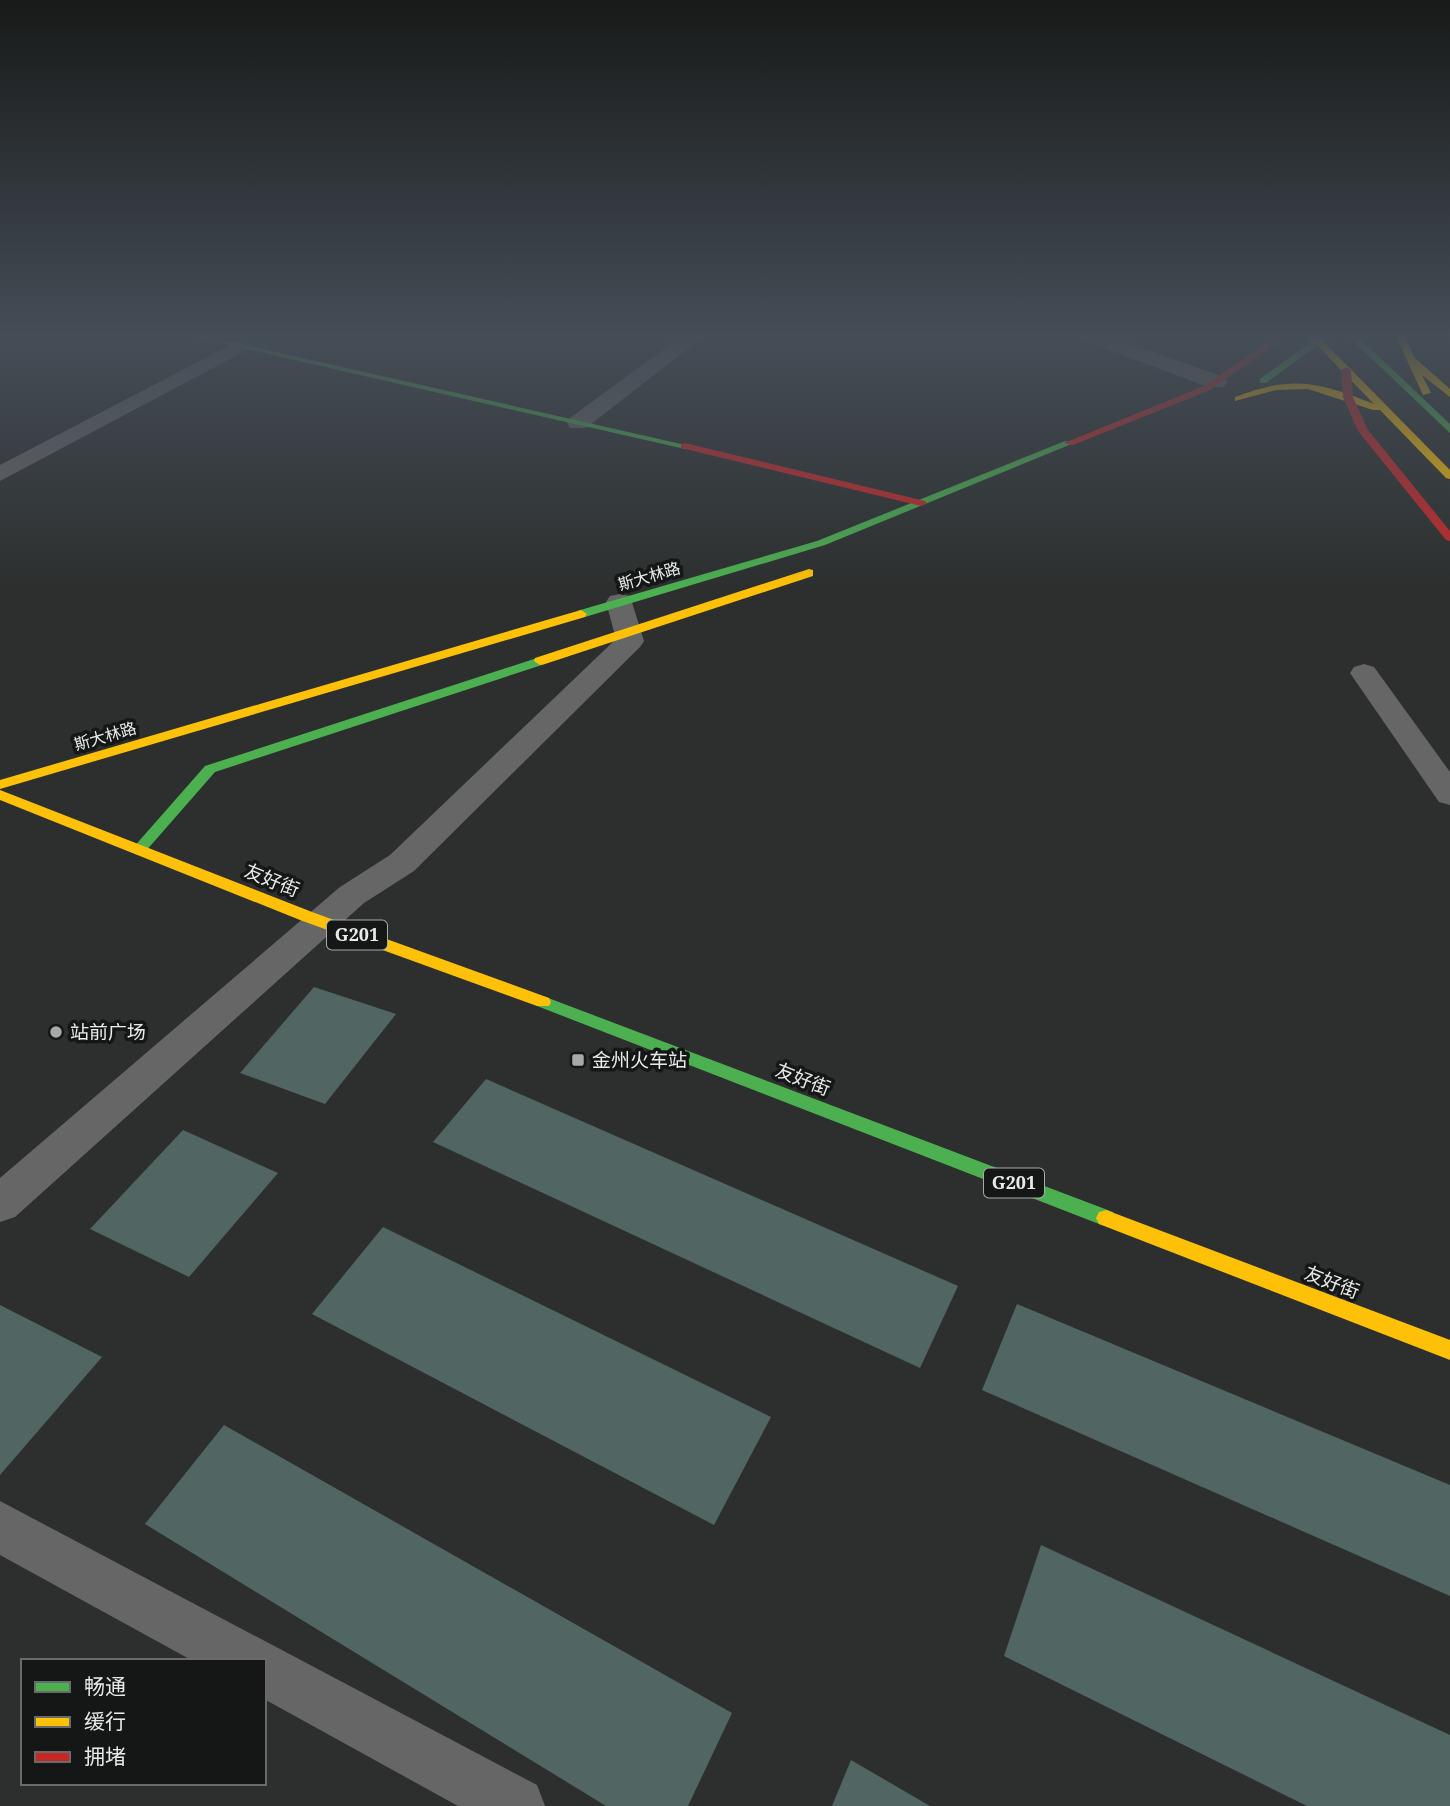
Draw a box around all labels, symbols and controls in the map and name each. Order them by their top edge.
street label: 斯大林路 [615,557,683,595]
street label: 斯大林路 [71,717,139,755]
street label: 友好街 [241,857,303,903]
road number: G201 [327,920,387,950]
place label: 站前广场 [70,1019,146,1045]
marker: 站前广场 [48,1024,64,1040]
place label: 金州火车站 [592,1047,687,1073]
marker: 金州火车站 [570,1052,586,1068]
street label: 友好街 [772,1057,834,1101]
road number: G201 [984,1168,1044,1198]
street label: 友好街 [1301,1260,1363,1304]
legend [21,1659,266,1785]
text: 畅通 [84,1672,126,1700]
text: 缓行 [84,1707,126,1735]
text: 拥堵 [84,1742,126,1770]

